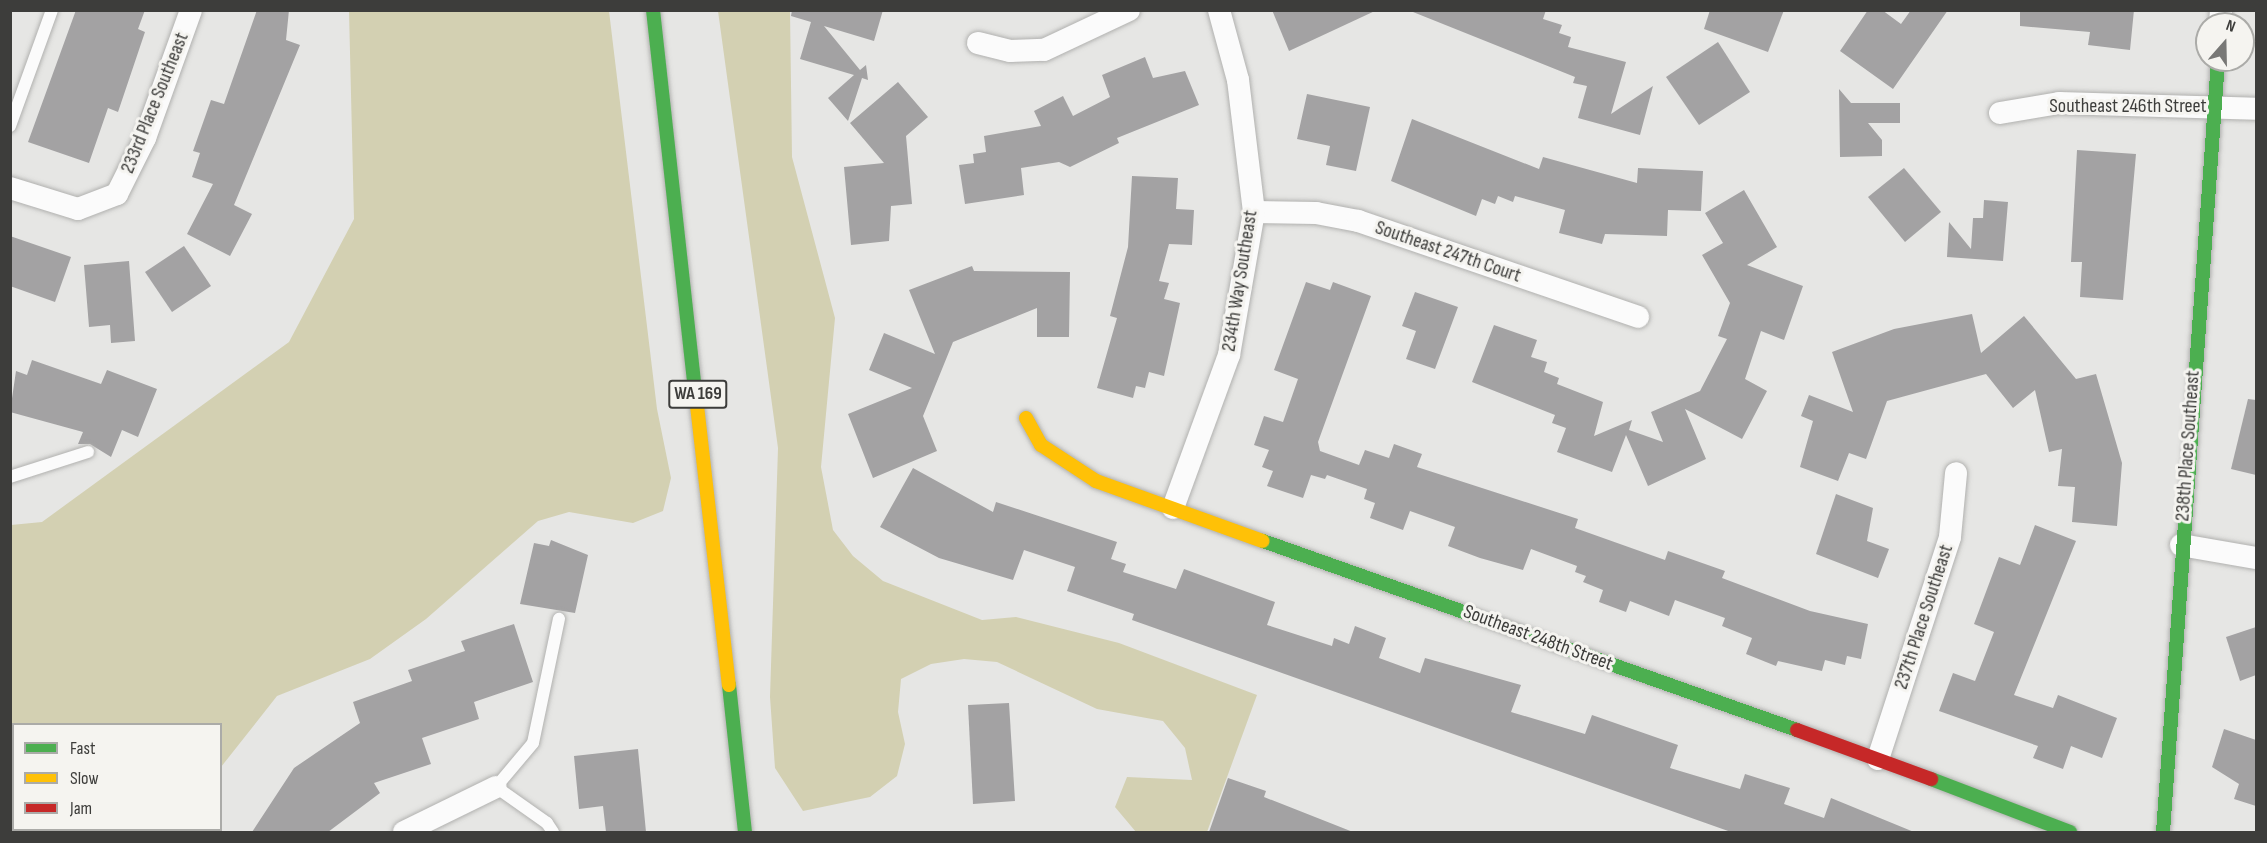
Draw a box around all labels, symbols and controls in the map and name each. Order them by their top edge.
north arrow [2195,12,2255,72]
text: N [2223,16,2238,37]
street label: 233rd Place Southeast [116,29,194,177]
street label: Southeast 246th Street [2049,94,2207,118]
street label: 234th Way Southeast [1217,209,1263,353]
street label: Southeast 247th Court [1372,216,1524,288]
street label: 238th Place Southeast [2171,370,2205,522]
road number: WA 169 [668,379,728,409]
street label: 237th Place Southeast [1889,542,1959,692]
street label: Southeast 248th Street [1460,600,1616,676]
legend [12,723,222,831]
text: Fast [70,738,95,759]
text: Slow [70,768,99,789]
text: Jam [70,798,92,819]

